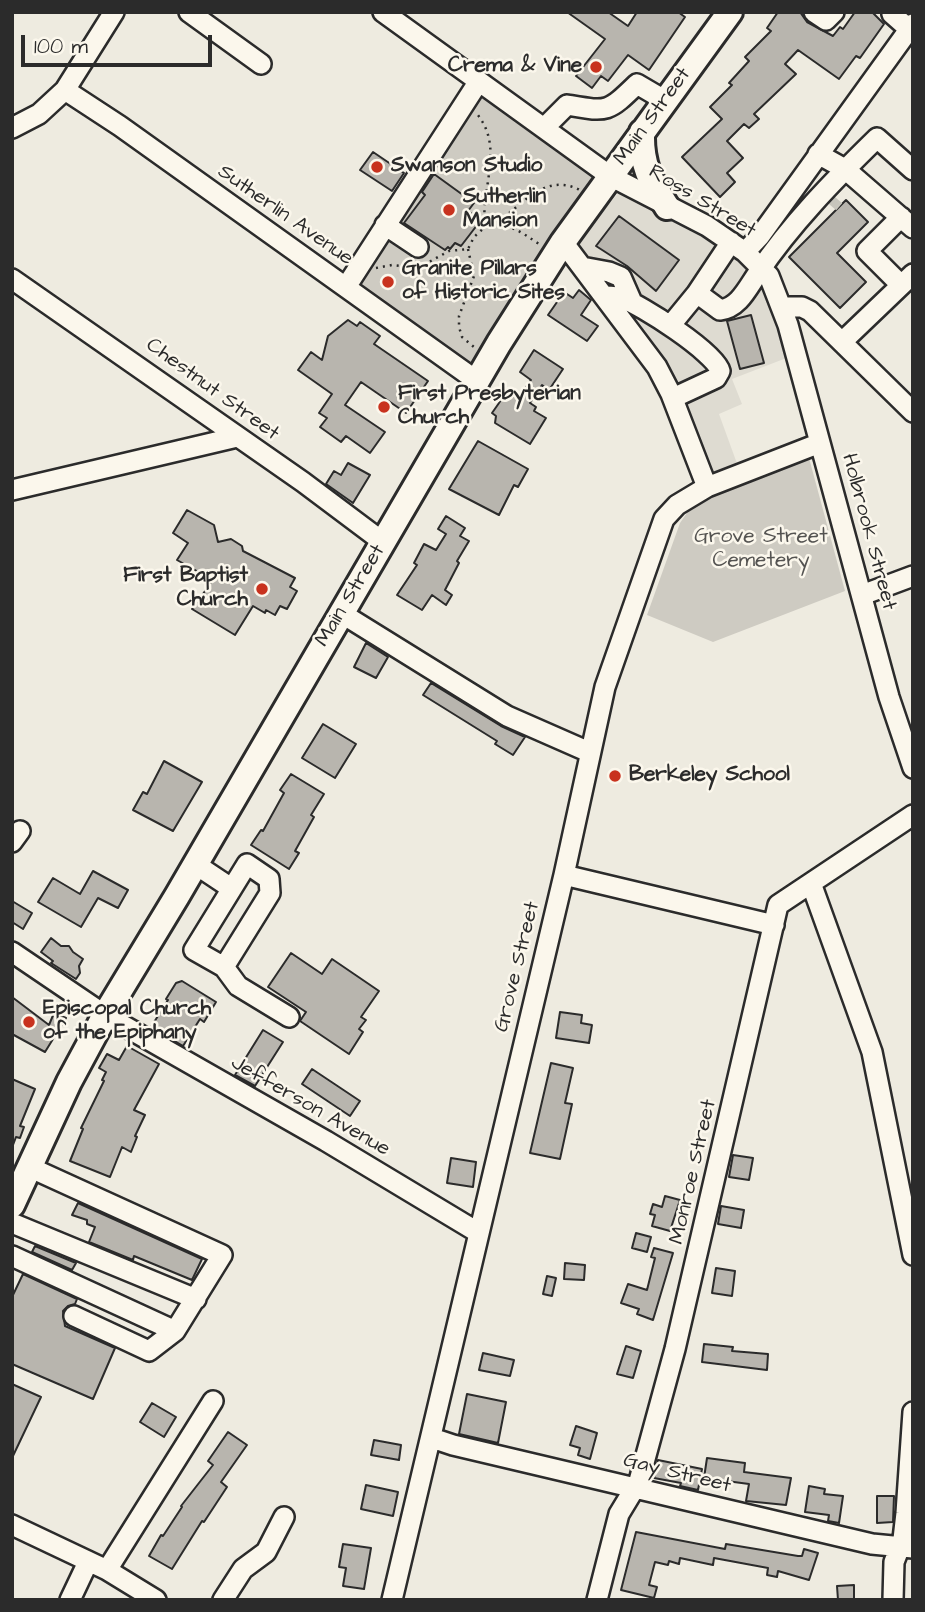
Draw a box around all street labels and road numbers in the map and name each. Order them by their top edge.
street label: Main Street [609,63,697,171]
street label: Sutherlin Avenue [212,160,358,272]
street label: Ross Street [644,160,760,244]
street label: Chestnut Street [140,333,284,447]
street label: Holbrook Street [835,451,901,613]
street label: Main Street [311,540,391,652]
street label: Grove Street [490,899,546,1035]
street label: Jefferson Avenue [226,1051,394,1163]
street label: Monroe Street [665,1097,723,1247]
street label: Gay Street [621,1448,733,1500]

